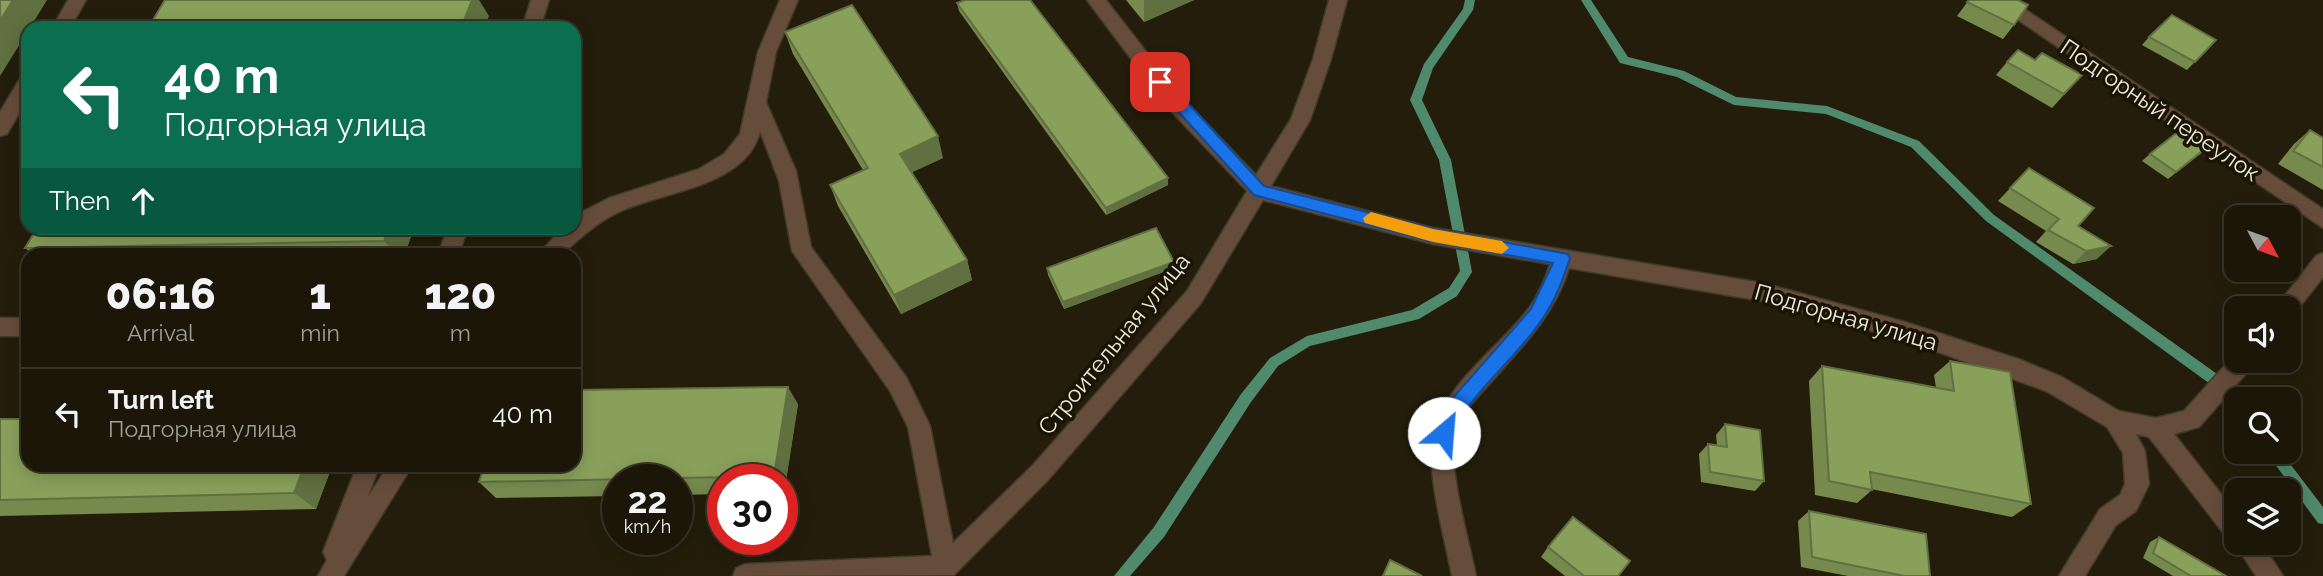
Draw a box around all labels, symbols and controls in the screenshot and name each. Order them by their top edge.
street label: Подгорный переулок [2056,33,2265,186]
text: 40 m [164,47,279,104]
icon: left [49,49,140,140]
pin [1130,52,1190,112]
icon: arrive [1141,63,1179,101]
text: Подгорная улица [164,106,427,143]
icon: ahead [124,182,162,220]
text: Then [49,186,110,216]
north arrow [2224,205,2301,282]
map controls [2224,205,2301,555]
street label: Строительная улица [1032,248,1195,440]
text: 06:16 [106,270,216,319]
text: 1 [309,270,331,319]
text: 120 [424,270,496,319]
street label: Подгорная улица [1752,278,1941,356]
button: sound [2224,296,2301,373]
text: Arrival [127,319,194,346]
text: min [300,319,340,346]
text: m [450,319,471,346]
text: Turn left [108,385,214,415]
button: search [2224,387,2301,464]
icon: left [49,395,87,433]
position arrow [1407,396,1481,470]
text: 40 m [492,399,553,429]
text: Подгорная улица [108,415,297,442]
speed limit sign: 30 [707,464,798,555]
button: layers [2224,478,2301,555]
text: 22 [628,480,667,521]
text: km/h [624,516,671,537]

